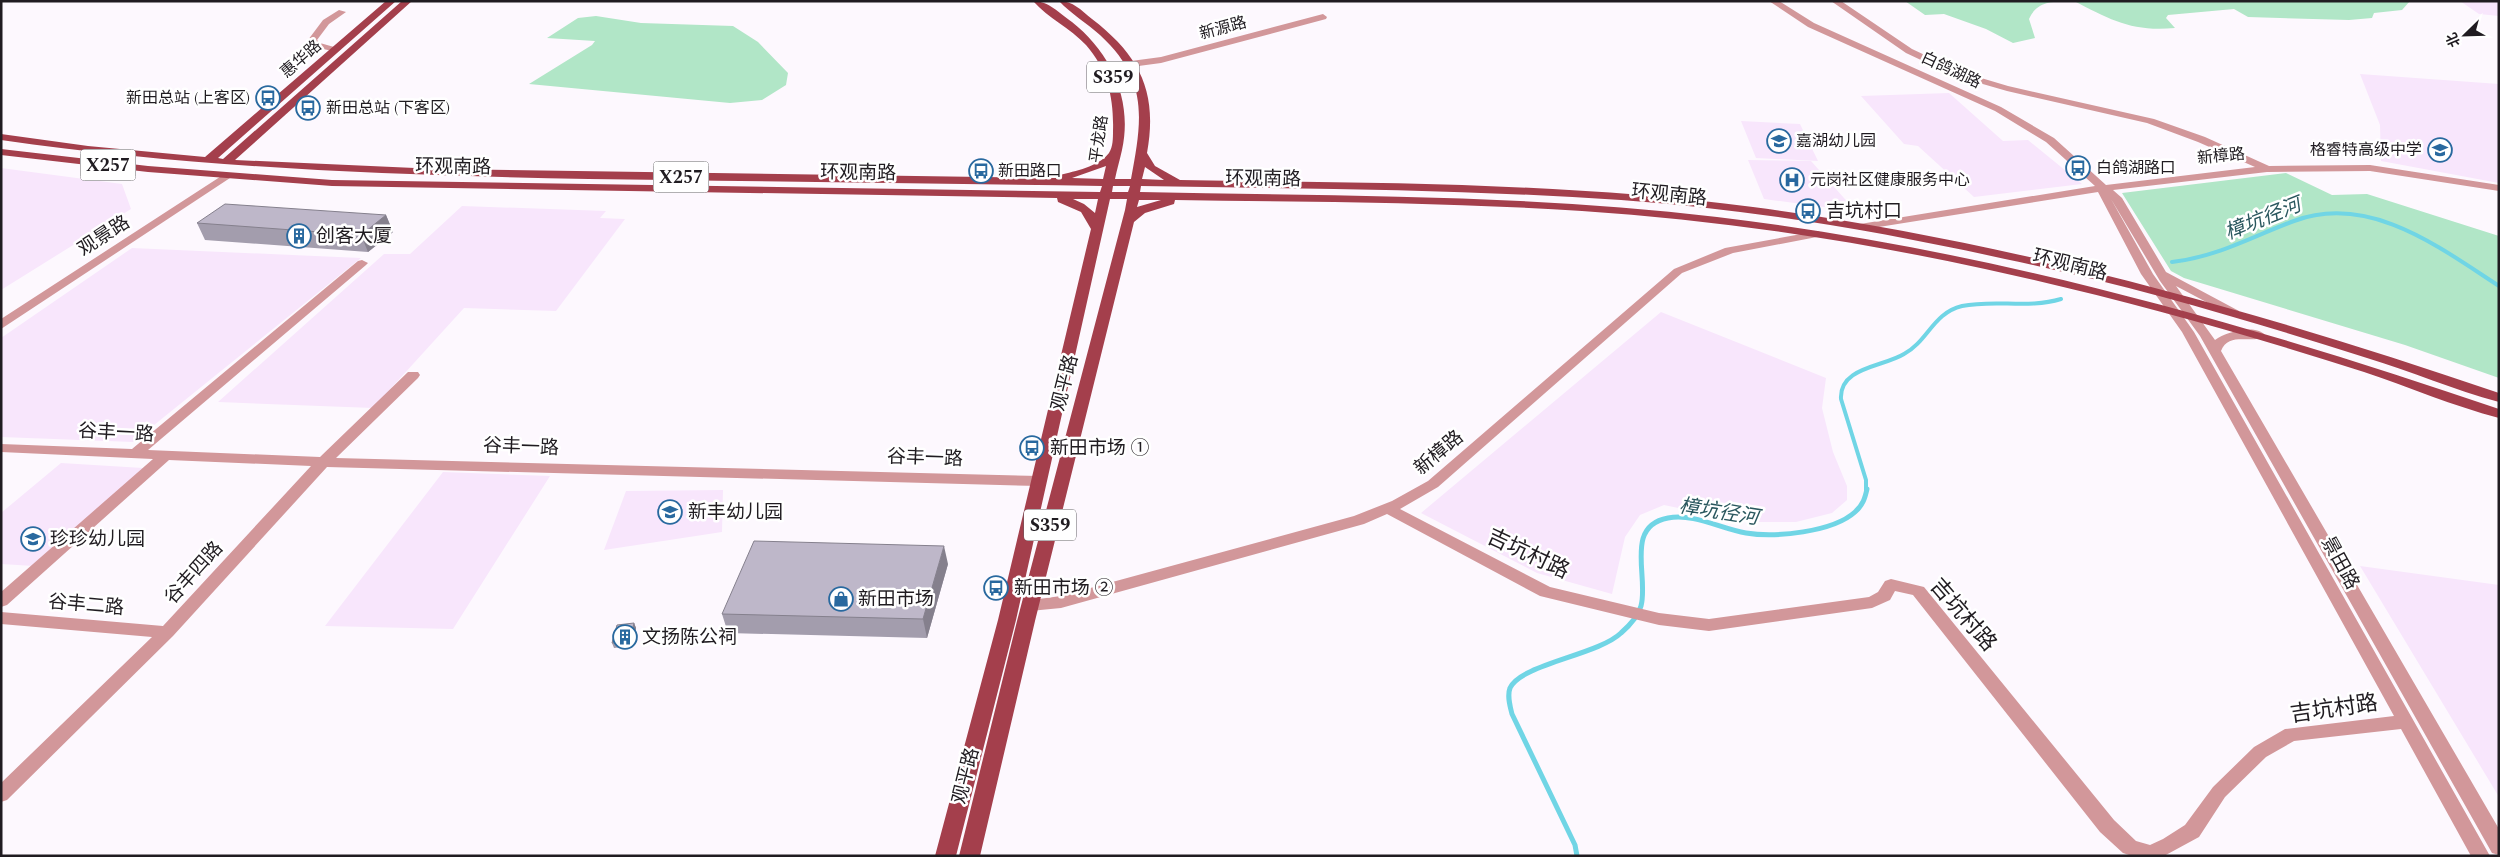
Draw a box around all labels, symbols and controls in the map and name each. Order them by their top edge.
street label: 新源路 [1197,10,1249,46]
north arrow [2440,10,2490,60]
text: 北 [2441,29,2466,50]
street label: 惠华路 [275,34,327,84]
street label: 白鸽湖路 [1917,46,1985,94]
road number: S359 [1087,62,1139,92]
bus stop icon: 新田总站 (上客区) [255,85,281,111]
place label: 新田总站 (上客区) [126,86,250,110]
bus stop icon: 新田总站 (下客区) [295,95,321,121]
place label: 新田总站 (下客区) [326,96,450,120]
street label: 平龙路 [1084,114,1114,164]
school or university icon: 嘉湖幼儿园 [1766,128,1792,154]
place label: 嘉湖幼儿园 [1796,129,1876,153]
school or university icon: 格睿特高级中学 [2427,137,2453,163]
place label: 格睿特高级中学 [2310,138,2422,162]
street label: 新樟路 [2196,142,2246,170]
road number: X257 [80,150,136,180]
street label: 环观南路 [415,152,491,182]
bus stop icon: 白鸽湖路口 [2065,155,2091,181]
place label: 白鸽湖路口 [2096,156,2176,180]
street label: 环观南路 [820,158,896,188]
bus stop icon: 新田路口 [968,158,994,184]
place label: 新田路口 [998,159,1062,183]
road number: X257 [654,162,708,192]
street label: 环观南路 [1225,164,1301,194]
hospital icon: 元岗社区健康服务中心 [1779,167,1805,193]
place label: 元岗社区健康服务中心 [1810,168,1970,192]
street label: 环观南路 [1630,177,1708,213]
water label: 樟坑径河 [2220,189,2309,248]
place label: 吉坑村口 [1826,197,1902,226]
bus stop icon: 吉坑村口 [1795,198,1821,224]
street label: 观景路 [72,208,136,264]
place label: 创客大厦 [316,222,392,251]
building icon: 创客大厦 [286,223,312,249]
street label: 环观南路 [2030,242,2110,288]
street label: 观平路 [1044,352,1086,414]
street label: 谷丰一路 [77,417,155,449]
street label: 新樟路 [1408,424,1470,482]
street label: 谷丰一路 [483,431,559,463]
place label: 新田市场 ① [1050,434,1150,463]
bus stop icon: 新田市场 ① [1019,435,1045,461]
street label: 谷丰一路 [887,442,963,474]
water label: 樟坑径河 [1677,491,1765,534]
place label: 新丰幼儿园 [688,498,783,527]
school or university icon: 新丰幼儿园 [657,499,683,525]
road number: S359 [1024,510,1076,540]
street label: 吉坑村路 [1481,520,1575,588]
place label: 珍珍幼儿园 [50,525,145,554]
school or university icon: 珍珍幼儿园 [20,526,46,552]
street label: 景田路 [2313,531,2367,595]
street label: 谷丰四路 [158,535,230,611]
street label: 吉坑村路 [1922,571,2004,659]
place label: 新田市场 ② [1014,574,1114,603]
bus stop icon: 新田市场 ② [983,575,1009,601]
place label: 新田市场 [858,585,934,614]
shop icon: 新田市场 [828,586,854,612]
street label: 谷丰二路 [47,587,125,623]
place label: 文扬陈公祠 [642,623,737,652]
building icon: 文扬陈公祠 [612,624,638,650]
street label: 吉坑村路 [2288,687,2380,731]
street label: 观平路 [945,745,987,807]

